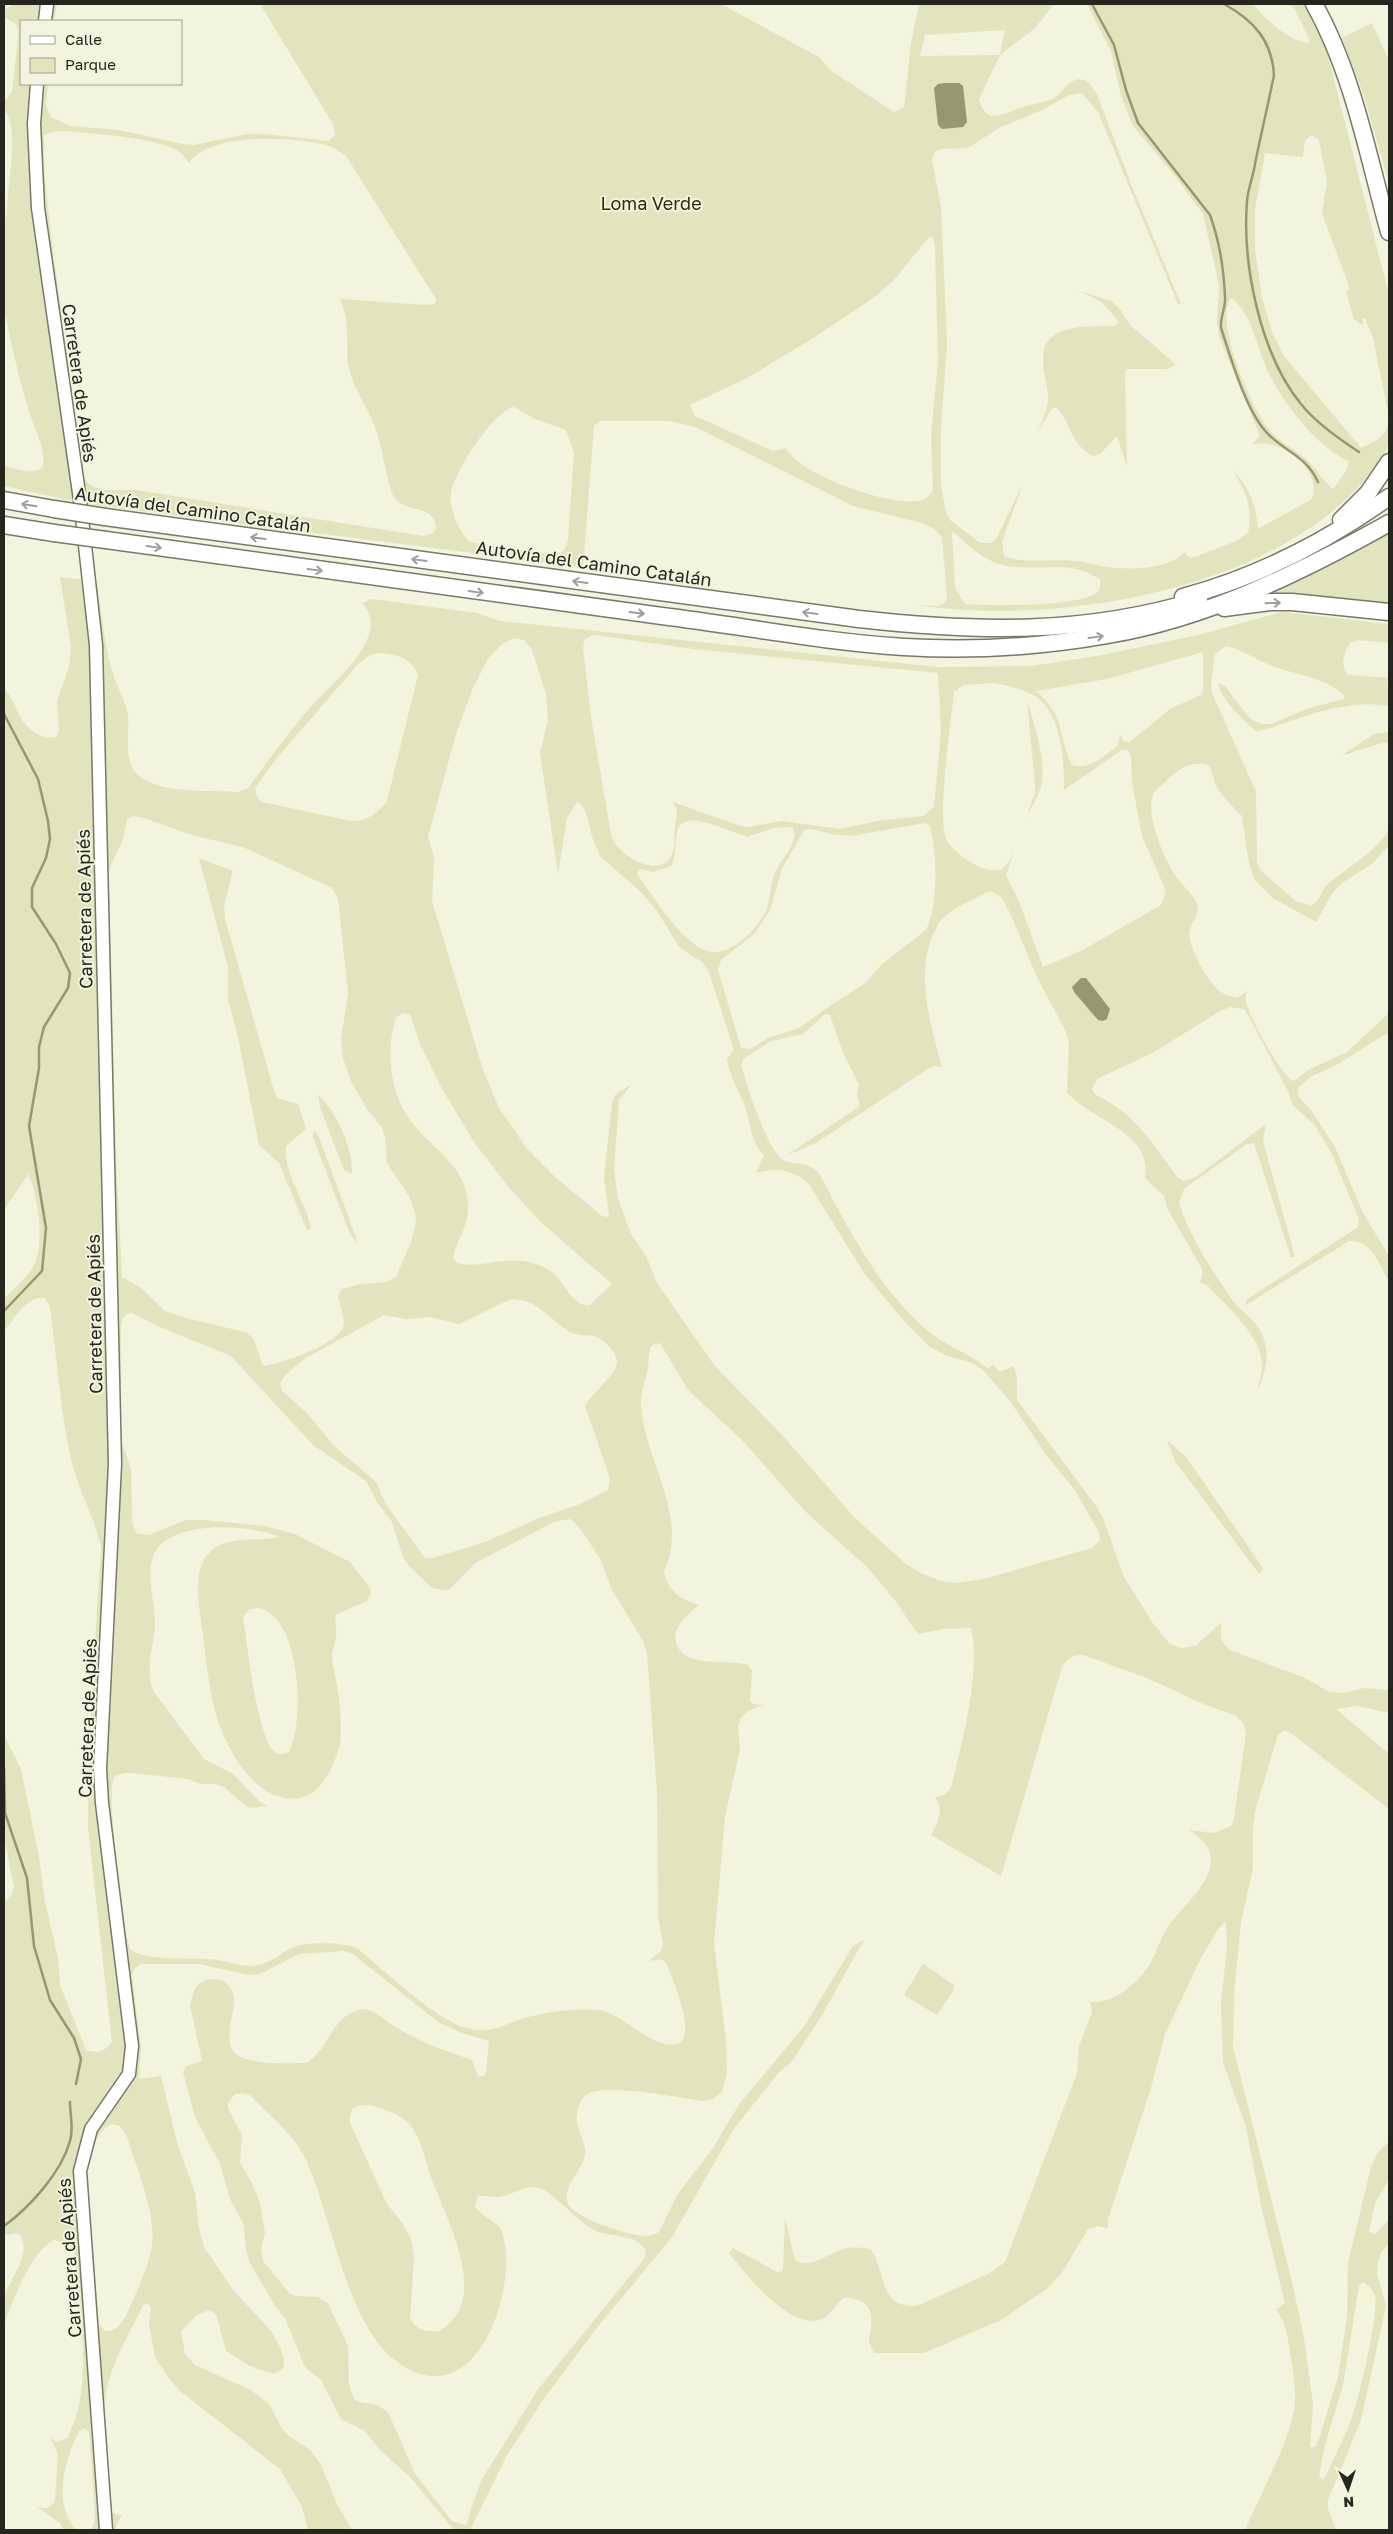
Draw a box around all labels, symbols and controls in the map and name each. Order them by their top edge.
legend [20,20,182,85]
text: Calle [65,30,102,48]
text: Parque [65,55,116,73]
park label: Loma Verde [600,192,702,214]
street label: Carretera de Apiés [58,302,102,464]
street label: Autovía del Camino Catalán [74,482,312,536]
one-way arrow [21,499,37,509]
one-way arrow [250,533,266,543]
street label: Autovía del Camino Catalán [475,536,713,590]
one-way arrow [146,542,162,552]
one-way arrow [411,555,427,565]
one-way arrow [307,565,323,575]
one-way arrow [572,576,588,586]
one-way arrow [468,588,484,598]
one-way arrow [1265,598,1281,607]
one-way arrow [629,608,645,618]
one-way arrow [803,608,819,618]
one-way arrow [1088,632,1104,642]
street label: Carretera de Apiés [72,829,96,989]
street label: Carretera de Apiés [82,1234,106,1394]
street label: Carretera de Apiés [73,1638,101,1798]
street label: Carretera de Apiés [52,2178,86,2338]
north arrow [1323,2464,1373,2514]
text: N [1343,2494,1354,2511]

